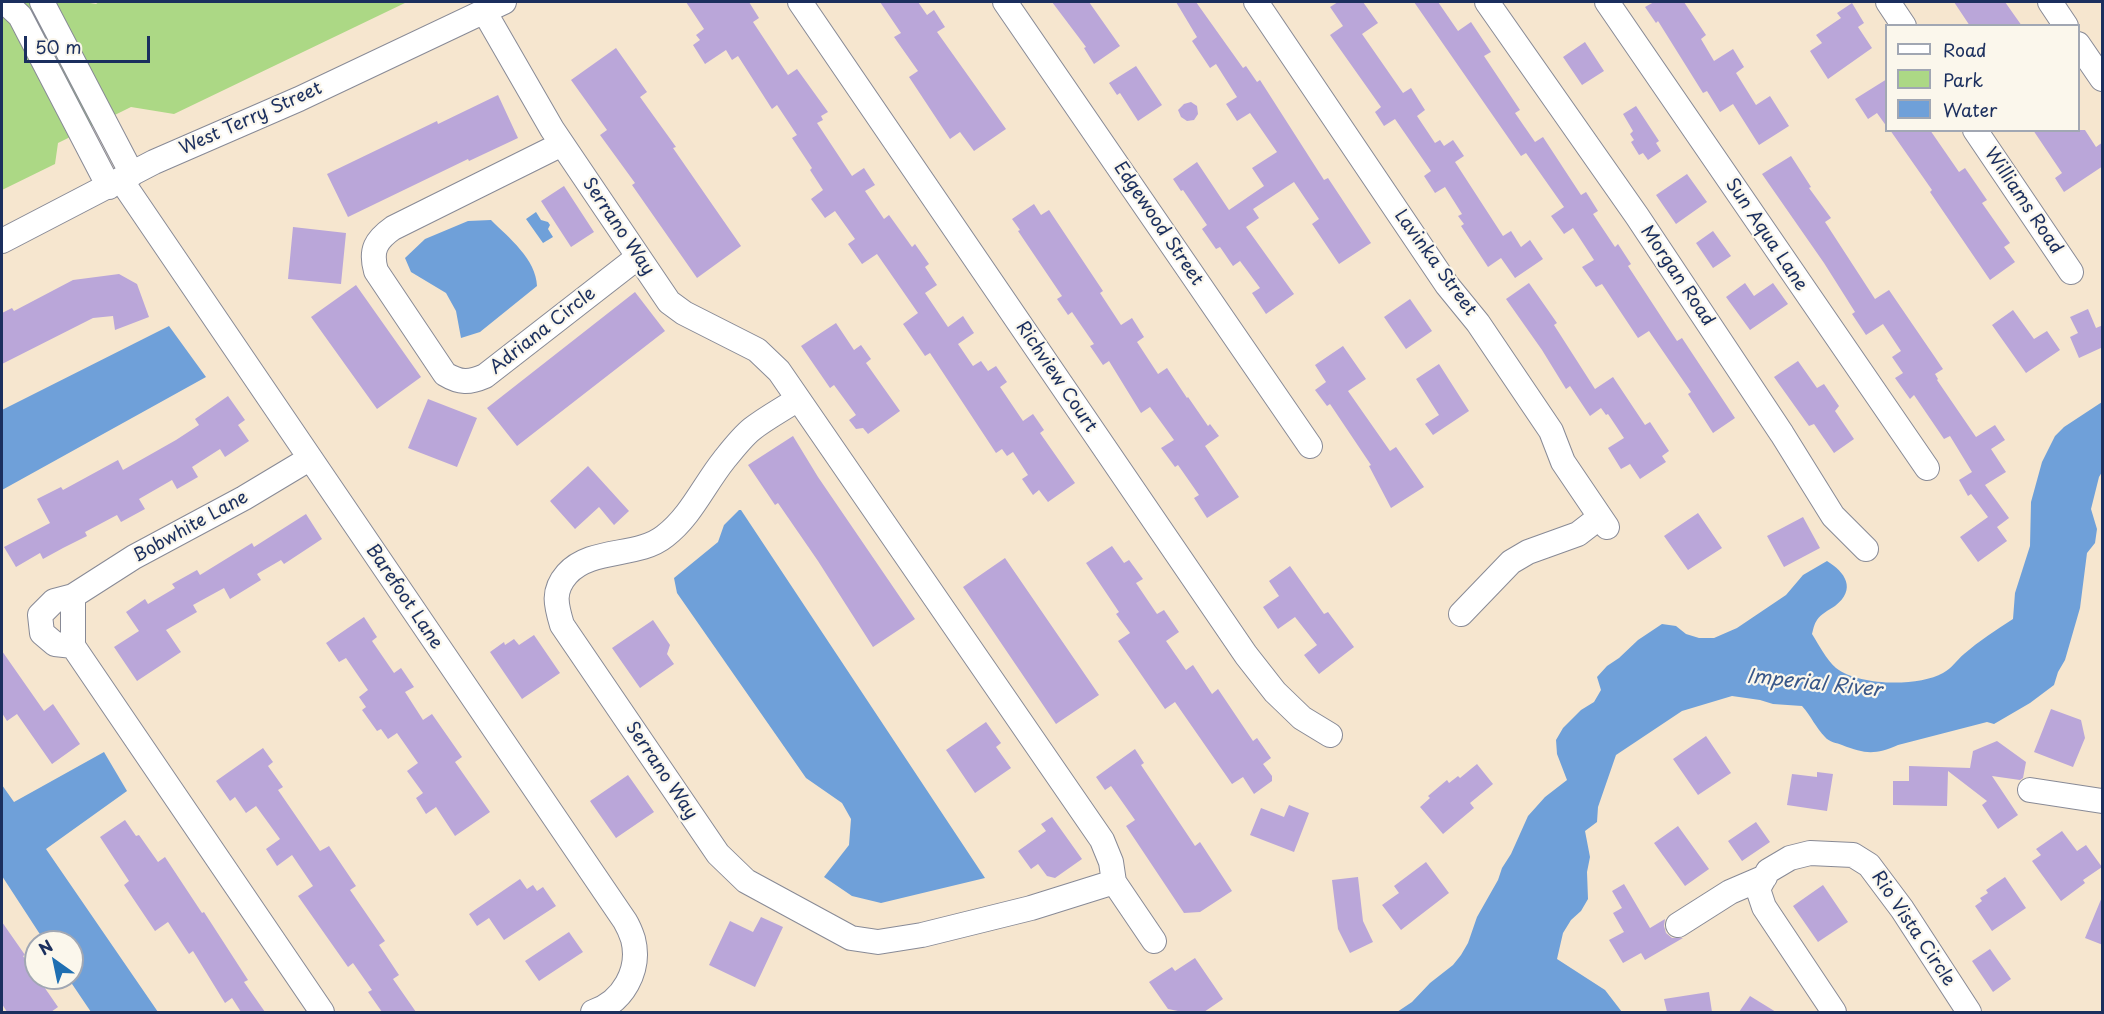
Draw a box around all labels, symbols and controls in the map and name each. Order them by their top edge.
scale bar [27,24,153,62]
legend [1885,24,2080,132]
text: 50 m [35,33,82,60]
text: Road [1943,36,1987,63]
text: Park [1943,66,1983,93]
street label: West Terry Street [176,78,326,160]
text: Water [1943,96,1997,123]
street label: Williams Road [1979,144,2067,258]
street label: Edgewood Street [1109,158,1207,290]
street label: Serrano Way [577,174,659,280]
street label: Sun Aqua Lane [1720,175,1812,295]
street label: Lavinka Street [1389,206,1481,320]
street label: Morgan Road [1635,222,1719,330]
street label: Adriana Circle [486,283,600,379]
street label: Richview Court [1011,317,1101,437]
street label: Bobwhite Lane [130,486,252,568]
street label: Barefoot Lane [361,540,447,654]
water label: Imperial River [1745,665,1883,703]
street label: Serrano Way [620,718,702,824]
street label: Rio Vista Circle [1866,867,1960,991]
north arrow [24,930,84,990]
text: N [33,933,57,960]

